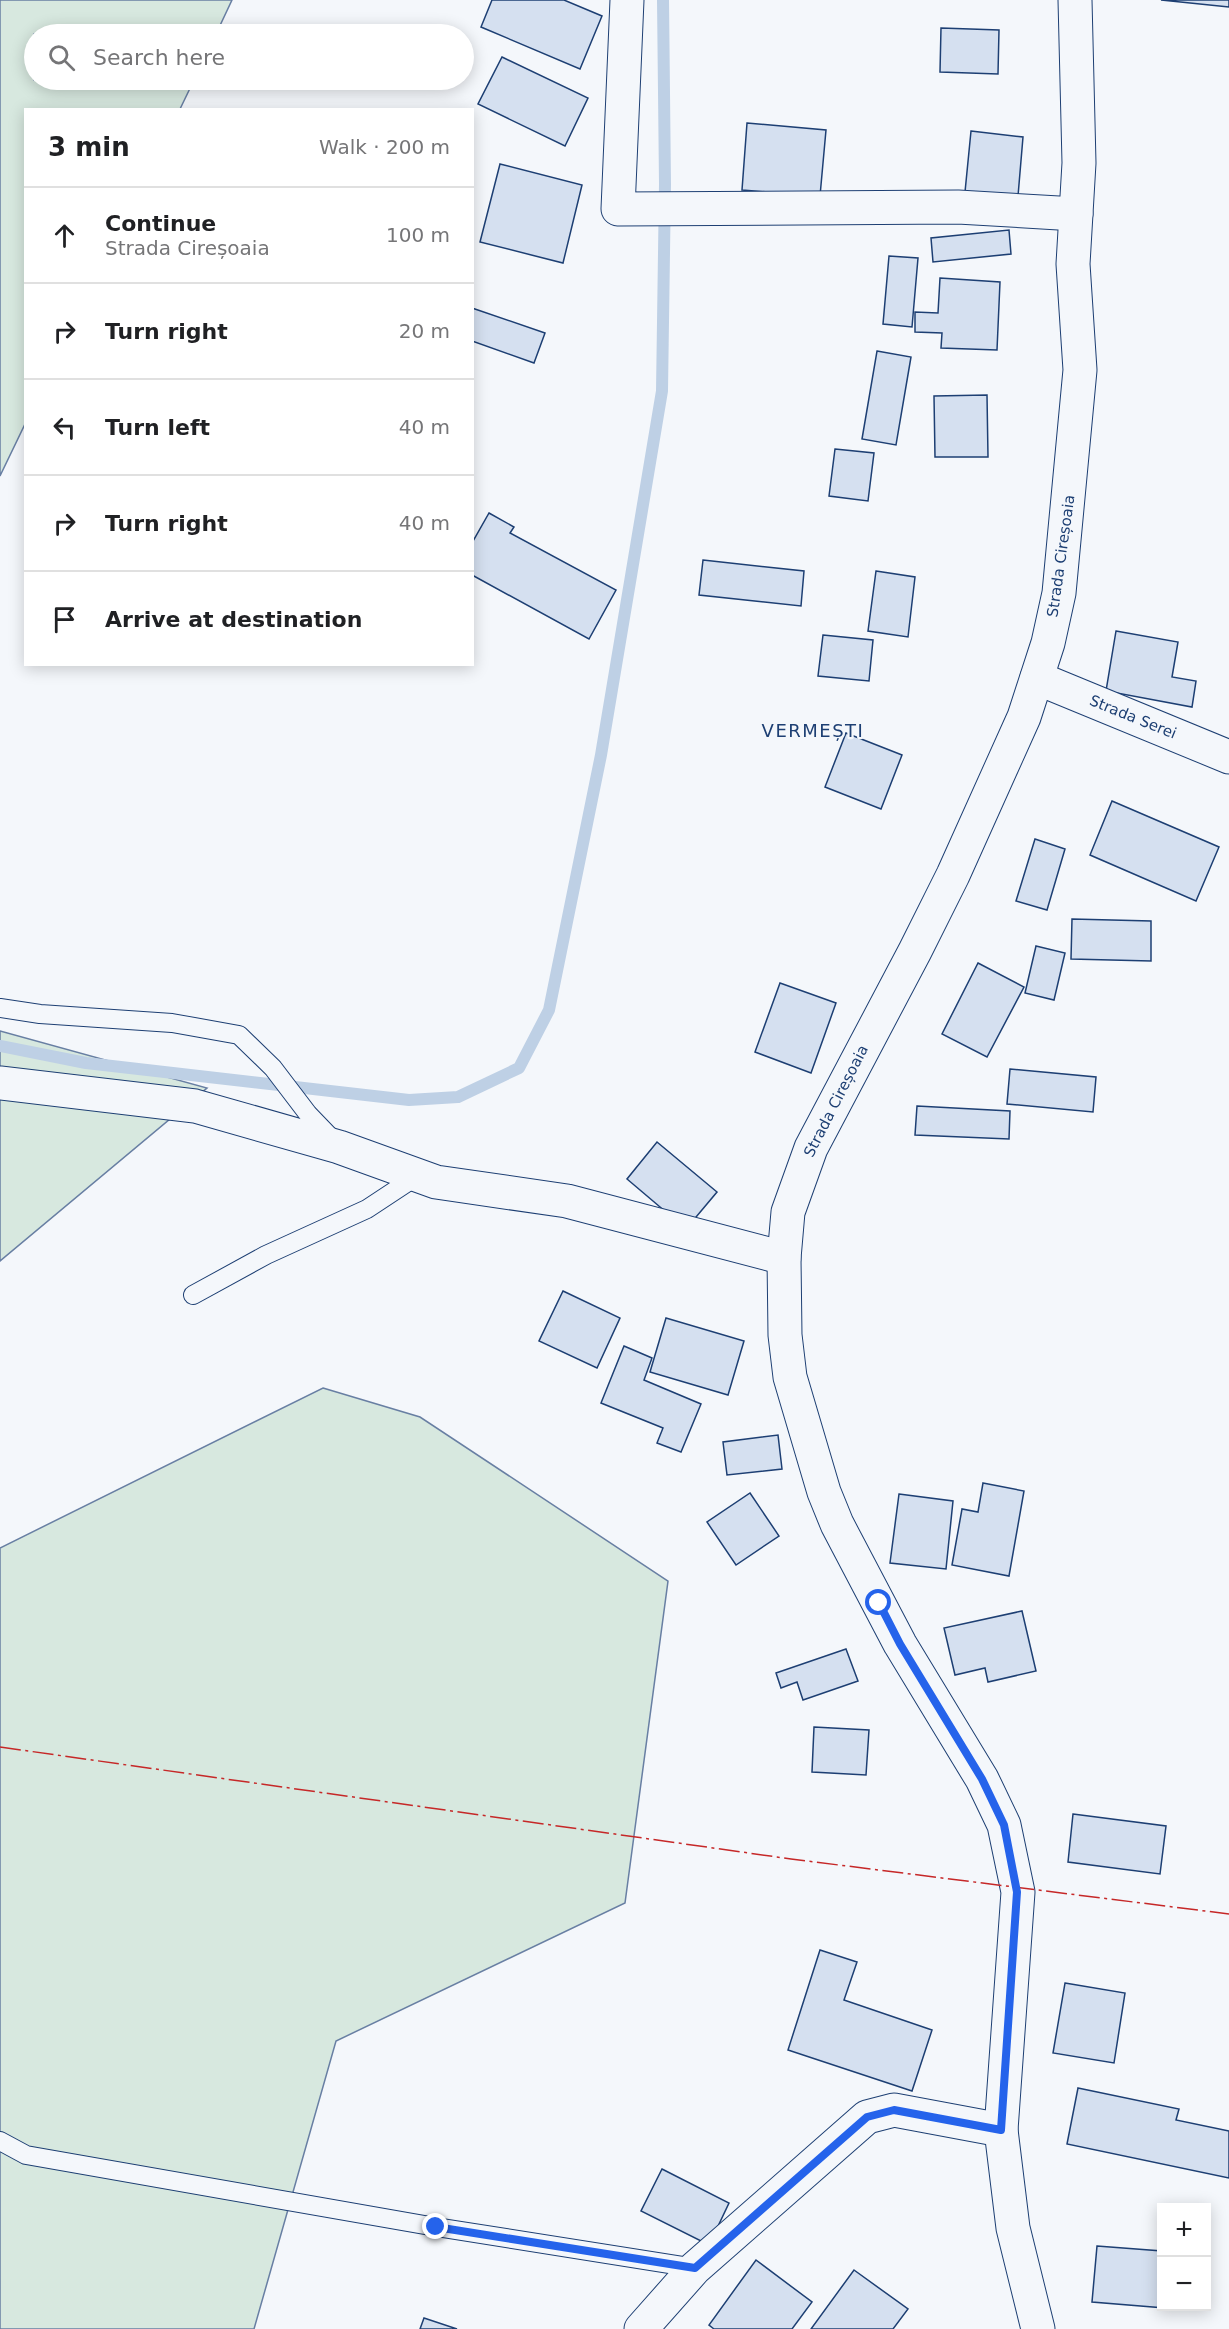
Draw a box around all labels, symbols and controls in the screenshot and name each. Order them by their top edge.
search box [24,24,474,90]
icon: search [45,41,78,74]
text: Search here [93,45,225,70]
text: 3 min [48,132,130,162]
text: Walk · 200 m [319,135,450,159]
text: Continue [105,211,216,236]
icon: ahead [48,219,81,252]
text: 100 m [386,223,450,247]
text: Strada Cireșoaia [105,236,270,260]
icon: right [48,315,81,348]
text: Turn right [105,319,228,344]
text: 20 m [399,319,450,343]
icon: left [48,411,81,444]
text: Turn left [105,415,210,440]
text: 40 m [399,415,450,439]
street label: Strada Cireșoaia [1043,494,1079,618]
icon: right [48,507,81,540]
text: Turn right [105,511,228,536]
text: 40 m [399,511,450,535]
icon: arrive [48,603,81,636]
text: Arrive at destination [105,607,362,632]
street label: Strada Serei [1087,691,1179,743]
district label: VERMEȘTI [762,720,864,741]
street label: Strada Cireșoaia [800,1042,872,1160]
route start [865,1589,891,1615]
map controls [1157,2203,1211,2311]
button: + [1157,2203,1211,2257]
route end [422,2213,448,2239]
button: − [1157,2257,1211,2311]

